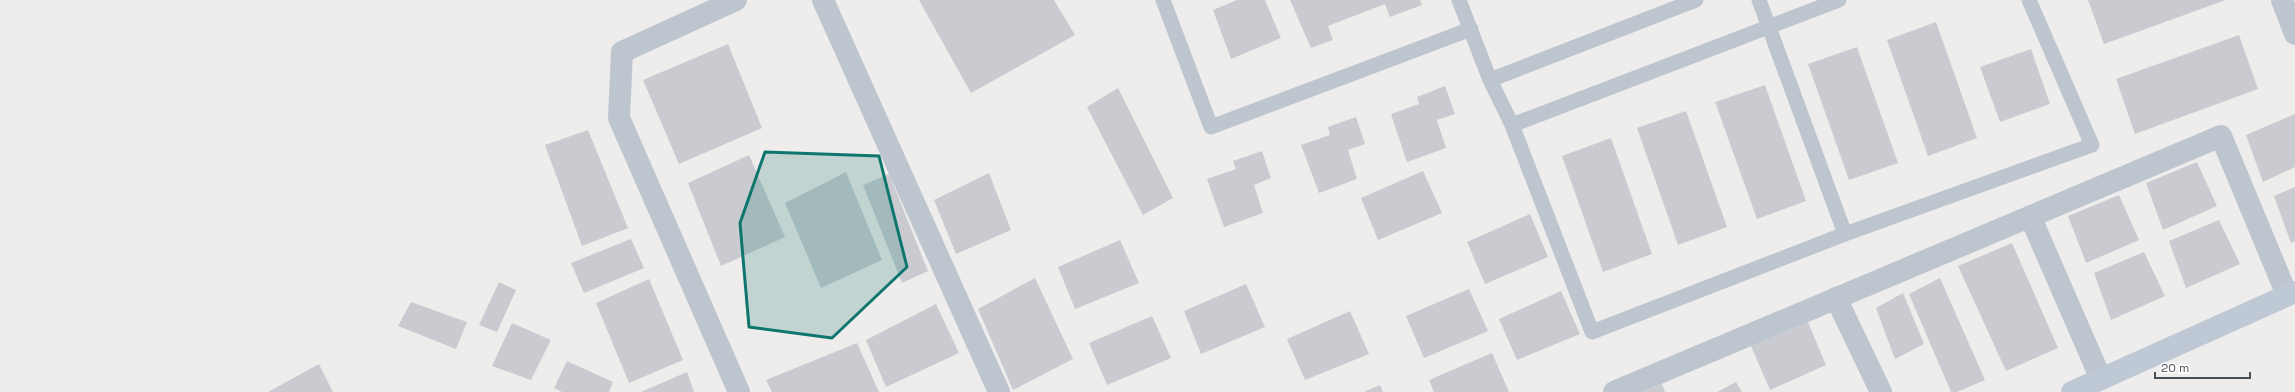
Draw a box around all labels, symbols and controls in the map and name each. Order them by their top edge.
scale bar [2155,354,2250,380]
text: 20 m [2161,360,2189,376]

